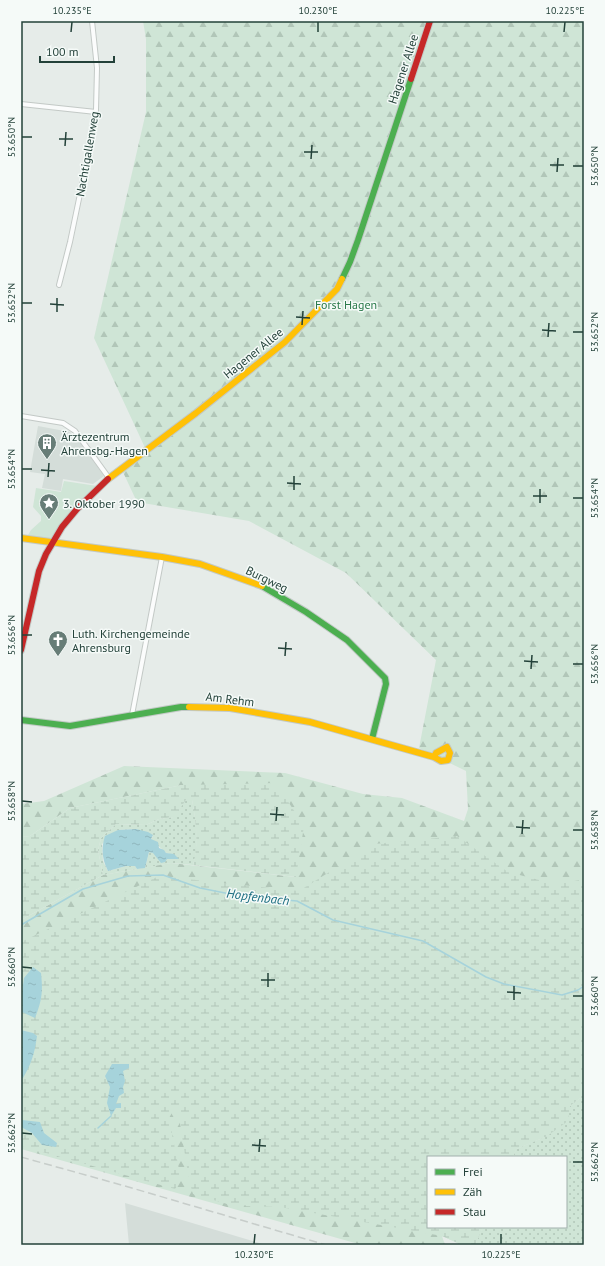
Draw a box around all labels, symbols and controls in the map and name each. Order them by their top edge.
text: 10.235°E [53,4,92,17]
text: 10.230°E [299,4,338,17]
text: 10.225°E [546,4,585,17]
street label: Hagener Allee [385,32,421,106]
scale bar [40,38,114,64]
text: 100 m [46,44,79,59]
street label: Nachtigallenweg [72,110,102,198]
text: 53.650°N [5,117,18,157]
text: 53.650°N [588,146,601,186]
text: 53.652°N [5,283,18,323]
park label: Forst Hagen [315,297,377,312]
text: 53.652°N [588,312,601,352]
street label: Hagener Allee [220,324,286,382]
place label: Ärztezentrum Ahrensbg.-Hagen [61,429,148,458]
building icon: Ärztezentrum Ahrensbg.-Hagen [36,432,58,460]
text: 53.654°N [5,449,18,489]
text: 53.654°N [588,478,601,518]
place icon: 3. Oktober 1990 [38,492,60,520]
place label: 3. Oktober 1990 [63,496,145,511]
street label: Burgweg [243,562,291,596]
text: 53.656°N [5,615,18,655]
place label: Luth. Kirchengemeinde Ahrensburg [72,626,190,655]
church icon: Luth. Kirchengemeinde Ahrensburg [47,629,69,657]
text: 53.656°N [588,644,601,684]
street label: Am Rehm [205,689,255,709]
text: 53.658°N [5,781,18,821]
text: 53.658°N [588,810,601,850]
water label: Hopfenbach [226,885,291,909]
text: 53.660°N [5,947,18,987]
text: 53.660°N [588,976,601,1016]
text: 53.662°N [5,1113,18,1153]
text: 53.662°N [588,1142,601,1182]
legend [427,1156,567,1228]
text: Frei [463,1164,483,1179]
text: Zäh [463,1184,482,1199]
text: Stau [463,1204,486,1219]
text: 10.230°E [235,1248,274,1261]
text: 10.225°E [482,1248,521,1261]

